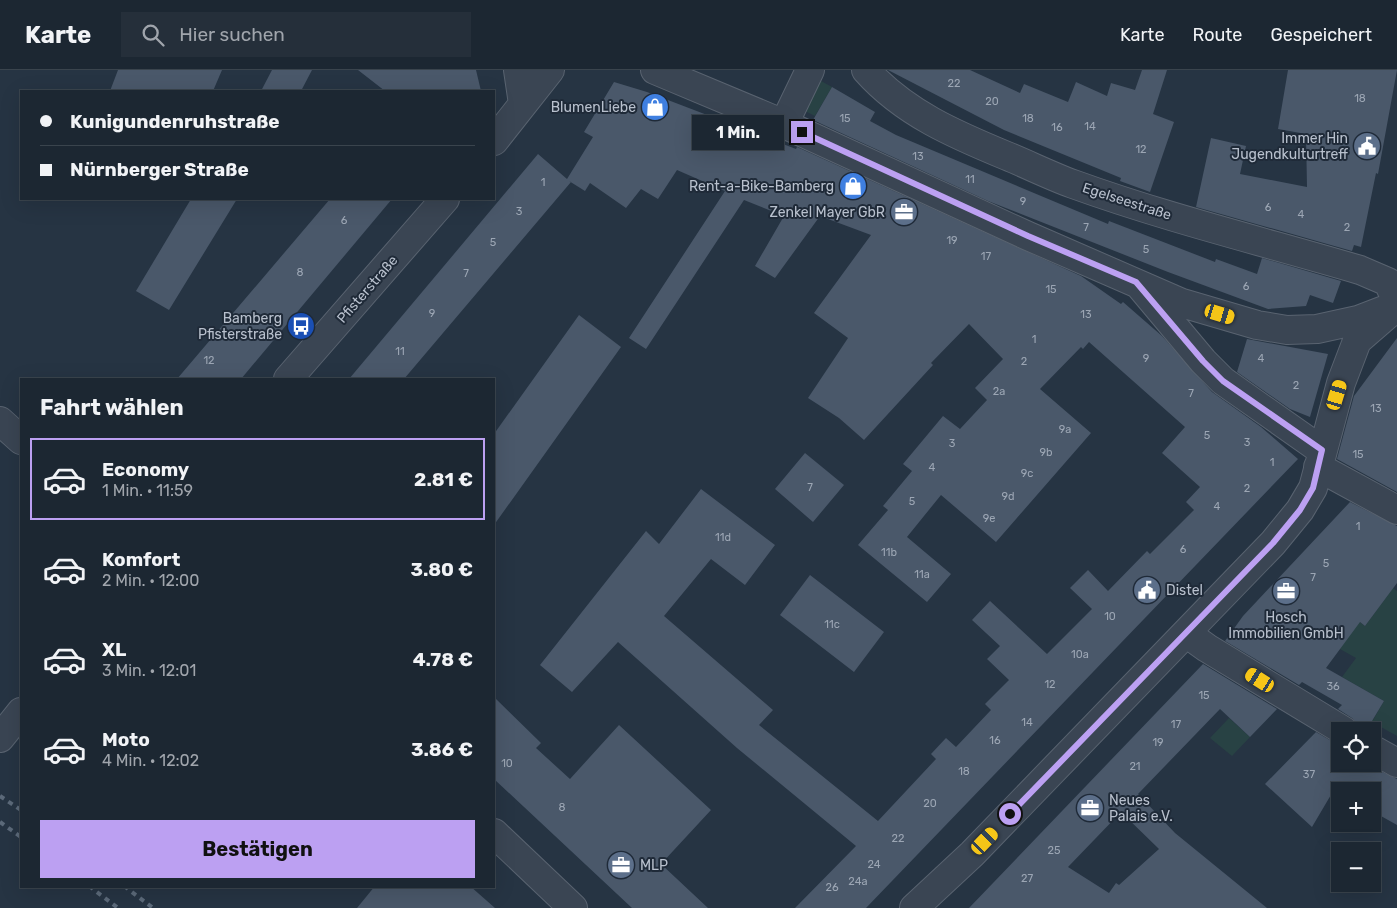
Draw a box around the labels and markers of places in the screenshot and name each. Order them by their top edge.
shop icon: BlumenLiebe [640,92,670,122]
place label: BlumenLiebe [551,99,636,116]
place label: Immer Hin Jugendkulturtreff [1231,130,1348,163]
public building icon: Immer Hin Jugendkulturtreff [1352,131,1382,161]
shop icon: Rent-a-Bike-Bamberg [838,171,868,201]
place label: Rent-a-Bike-Bamberg [689,178,834,195]
office icon: Zenkel Mayer GbR [889,197,919,227]
place label: Zenkel Mayer GbR [769,204,885,221]
place label: Bamberg Pfisterstraße [198,310,282,343]
bus stop icon: Bamberg Pfisterstraße [286,311,316,341]
public building icon: Distel [1132,575,1162,605]
office icon: Hosch Immobilien GmbH [1271,576,1301,606]
place label: Distel [1166,582,1203,599]
place label: Hosch Immobilien GmbH [1228,609,1344,642]
place label: Neues Palais e.V. [1109,792,1173,825]
office icon: Neues Palais e.V. [1075,793,1105,823]
office icon: MLP [606,850,636,880]
place label: MLP [640,857,668,874]

